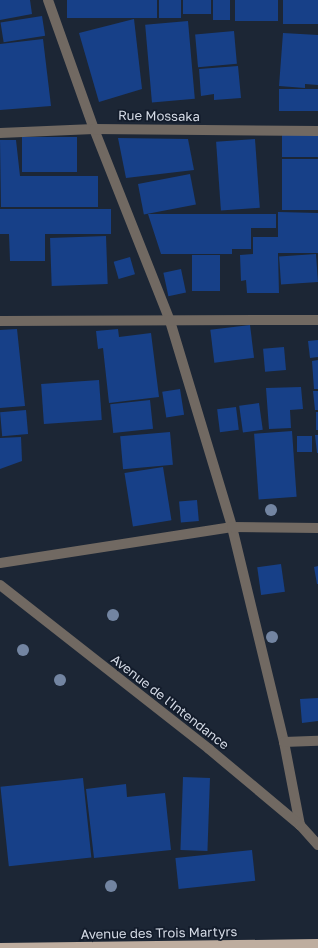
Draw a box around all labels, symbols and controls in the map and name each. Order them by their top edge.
street label: Rue Mossaka [118,107,200,125]
street label: Avenue de l'Intendance [108,651,232,753]
street label: Avenue des Trois Martyrs [81,924,237,942]

